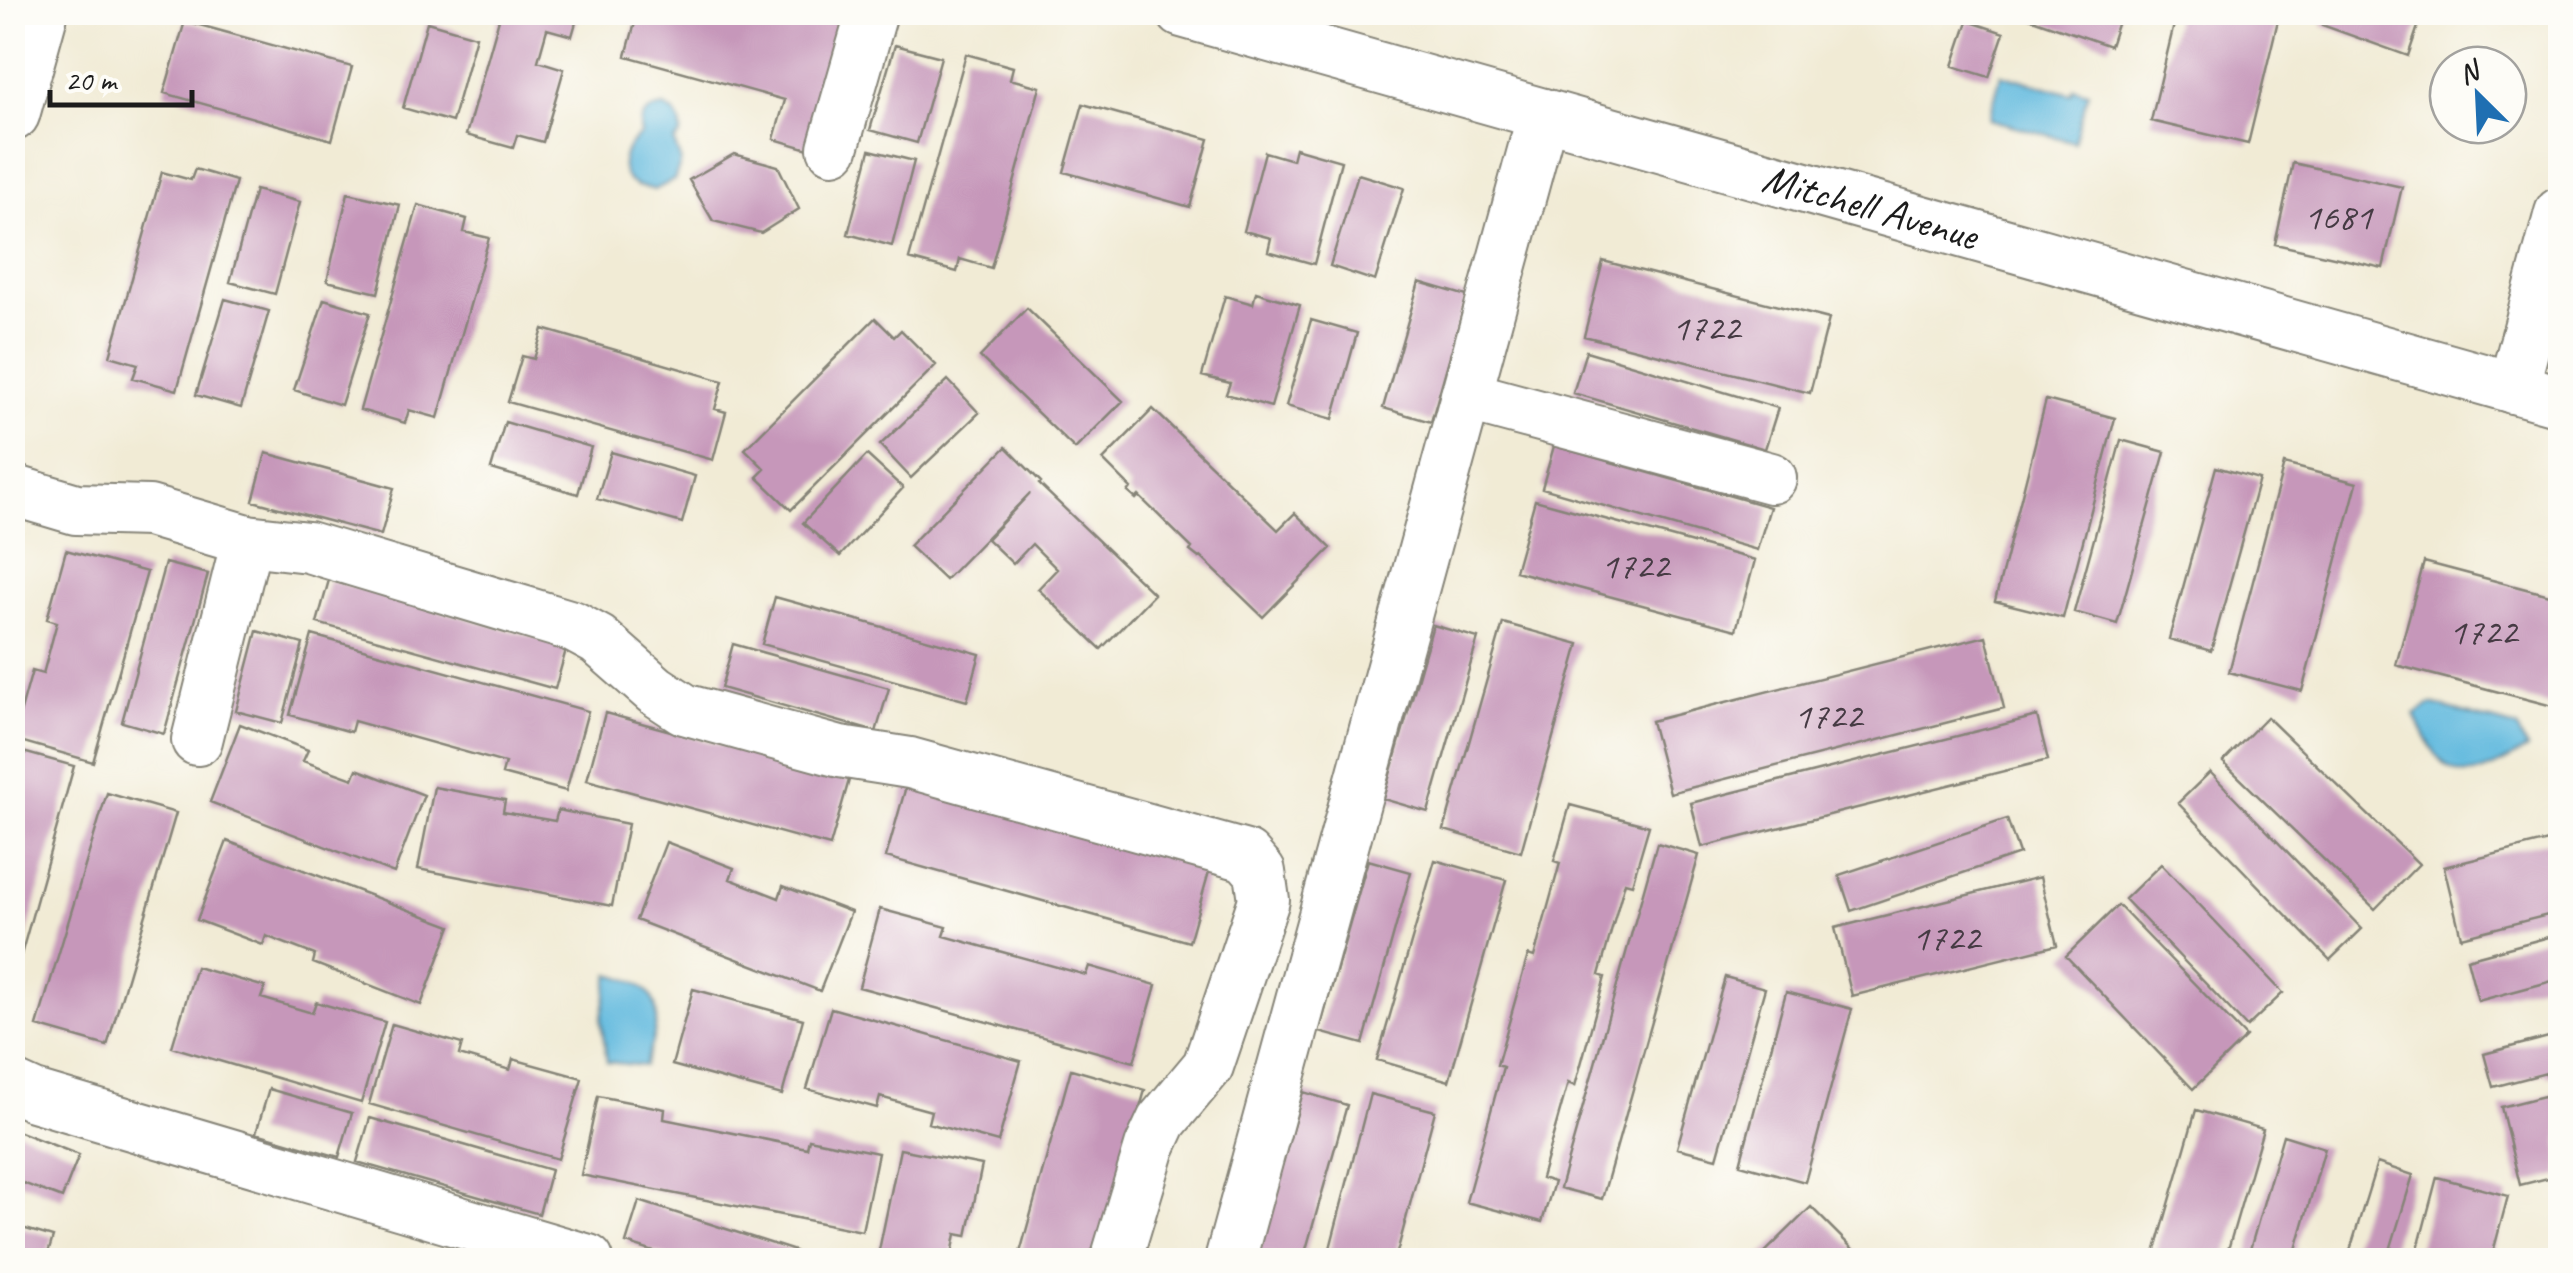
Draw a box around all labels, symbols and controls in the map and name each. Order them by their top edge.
scale bar [50,45,192,107]
north arrow [2428,45,2528,145]
text: N [2453,51,2487,92]
text: 20 m [65,61,118,99]
street label: Mitchell Avenue [1757,151,1986,262]
house number: 1681 [2304,193,2374,240]
house number: 1722 [1672,304,1743,351]
house number: 1722 [1601,542,1672,589]
house number: 1722 [2449,608,2520,655]
house number: 1722 [1794,692,1865,739]
house number: 1722 [1912,914,1983,961]

